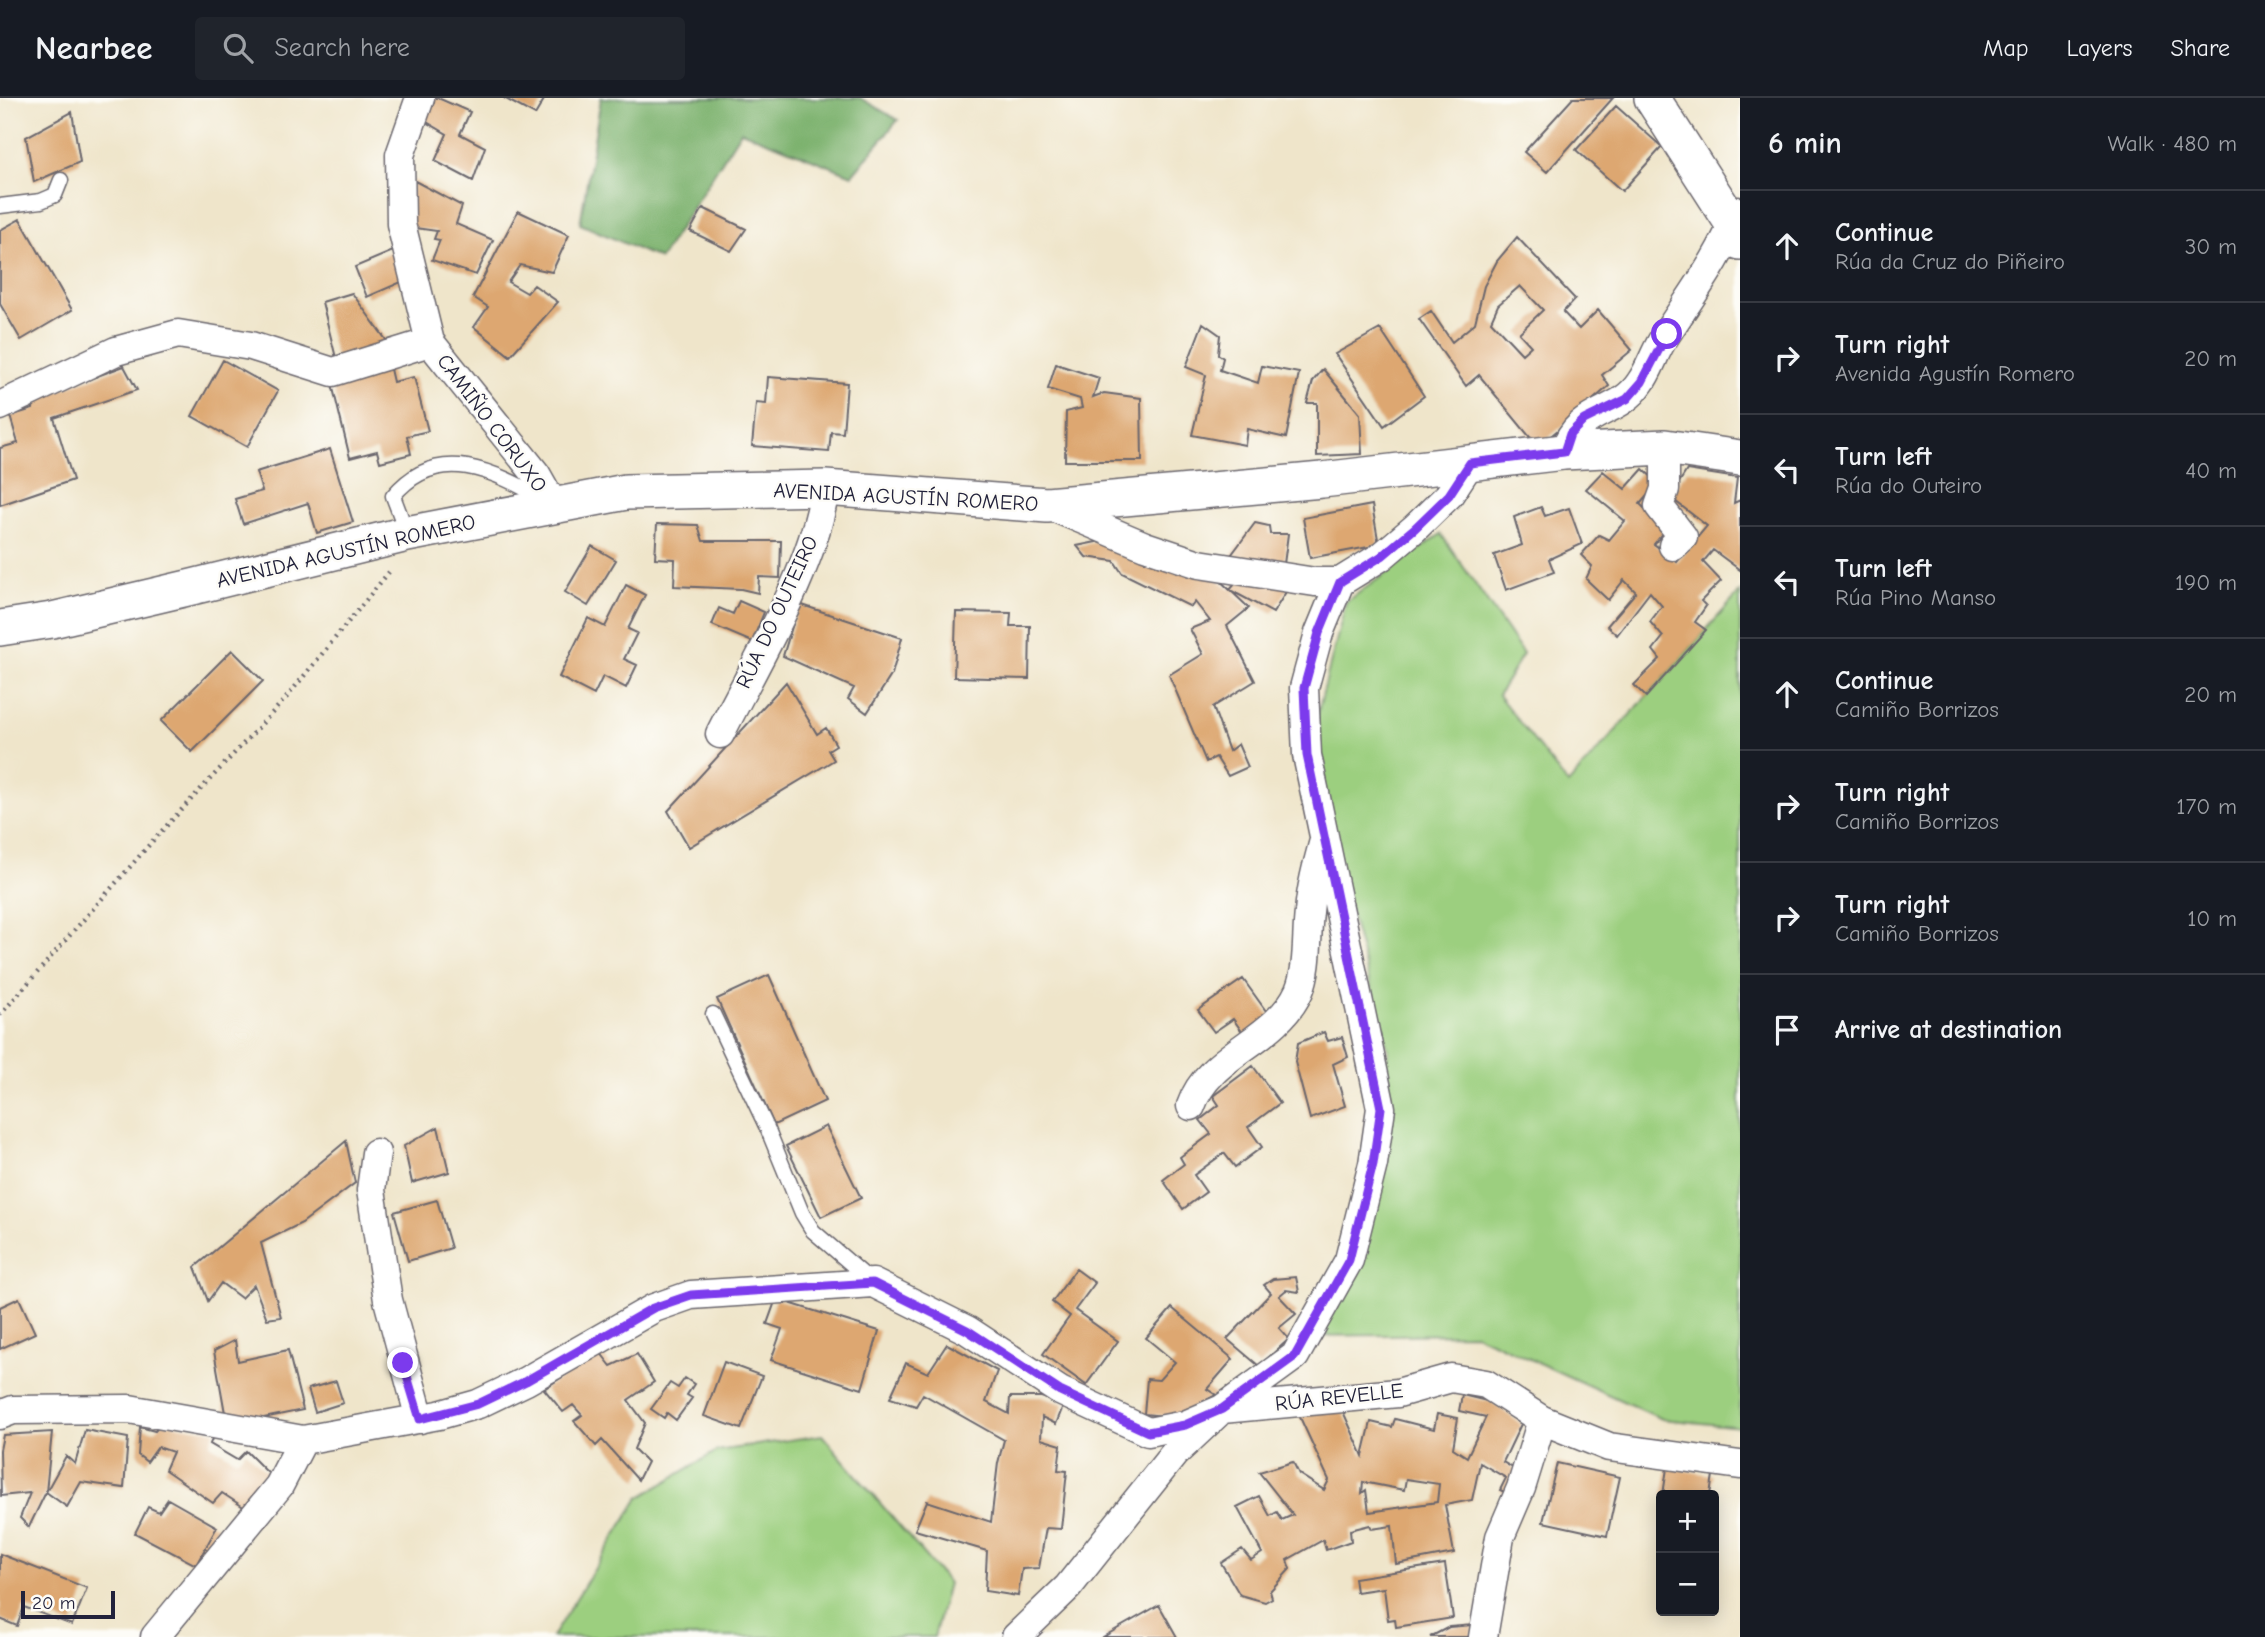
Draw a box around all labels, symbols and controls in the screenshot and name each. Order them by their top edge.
search box [195,17,685,80]
text: Nearbee [35,29,153,67]
icon: search [219,29,257,67]
text: Search here [275,33,410,63]
text: Map [1983,34,2029,62]
text: Layers [2067,34,2132,62]
text: Share [2170,34,2230,62]
text: 6 min [1768,126,1842,161]
text: Walk · 480 m [2107,130,2237,157]
text: Continue [1835,218,1933,248]
icon: ahead [1768,227,1806,265]
text: 30 m [2185,233,2237,260]
text: Rúa da Cruz do Piñeiro [1835,248,2065,275]
route start [1651,318,1682,349]
text: Turn right [1835,330,1949,360]
icon: right [1768,339,1806,377]
text: 20 m [2184,345,2237,372]
street label: CAMIÑO CORUXO [432,349,552,497]
text: Avenida Agustín Romero [1835,360,2075,387]
text: Turn left [1835,442,1932,472]
icon: left [1768,451,1806,489]
text: 40 m [2185,457,2237,484]
text: Rúa do Outeiro [1835,472,1982,499]
street label: AVENIDA AGUSTÍN ROMERO [773,478,1039,516]
street label: AVENIDA AGUSTÍN ROMERO [214,509,478,593]
street label: RÚA DO OUTEIRO [731,532,823,692]
text: Turn left [1835,554,1932,584]
icon: left [1768,563,1806,601]
text: 190 m [2175,569,2237,596]
text: Rúa Pino Manso [1835,584,1996,611]
text: Continue [1835,666,1933,696]
icon: ahead [1768,675,1806,713]
text: 20 m [2184,681,2237,708]
text: Camiño Borrizos [1835,696,1999,723]
text: Turn right [1835,778,1949,808]
icon: right [1768,787,1806,825]
text: 170 m [2176,793,2237,820]
text: Camiño Borrizos [1835,808,1999,835]
text: Turn right [1835,890,1949,920]
icon: right [1768,899,1806,937]
text: 10 m [2187,905,2237,932]
text: Camiño Borrizos [1835,920,1999,947]
icon: arrive [1768,1011,1806,1049]
text: Arrive at destination [1835,1015,2062,1045]
route end [387,1347,418,1378]
street label: RÚA REVELLE [1274,1378,1404,1416]
map controls [1656,1490,1719,1616]
button: + [1656,1490,1719,1553]
button: − [1656,1553,1719,1616]
scale bar [21,1588,116,1620]
text: 20 m [32,1592,76,1614]

